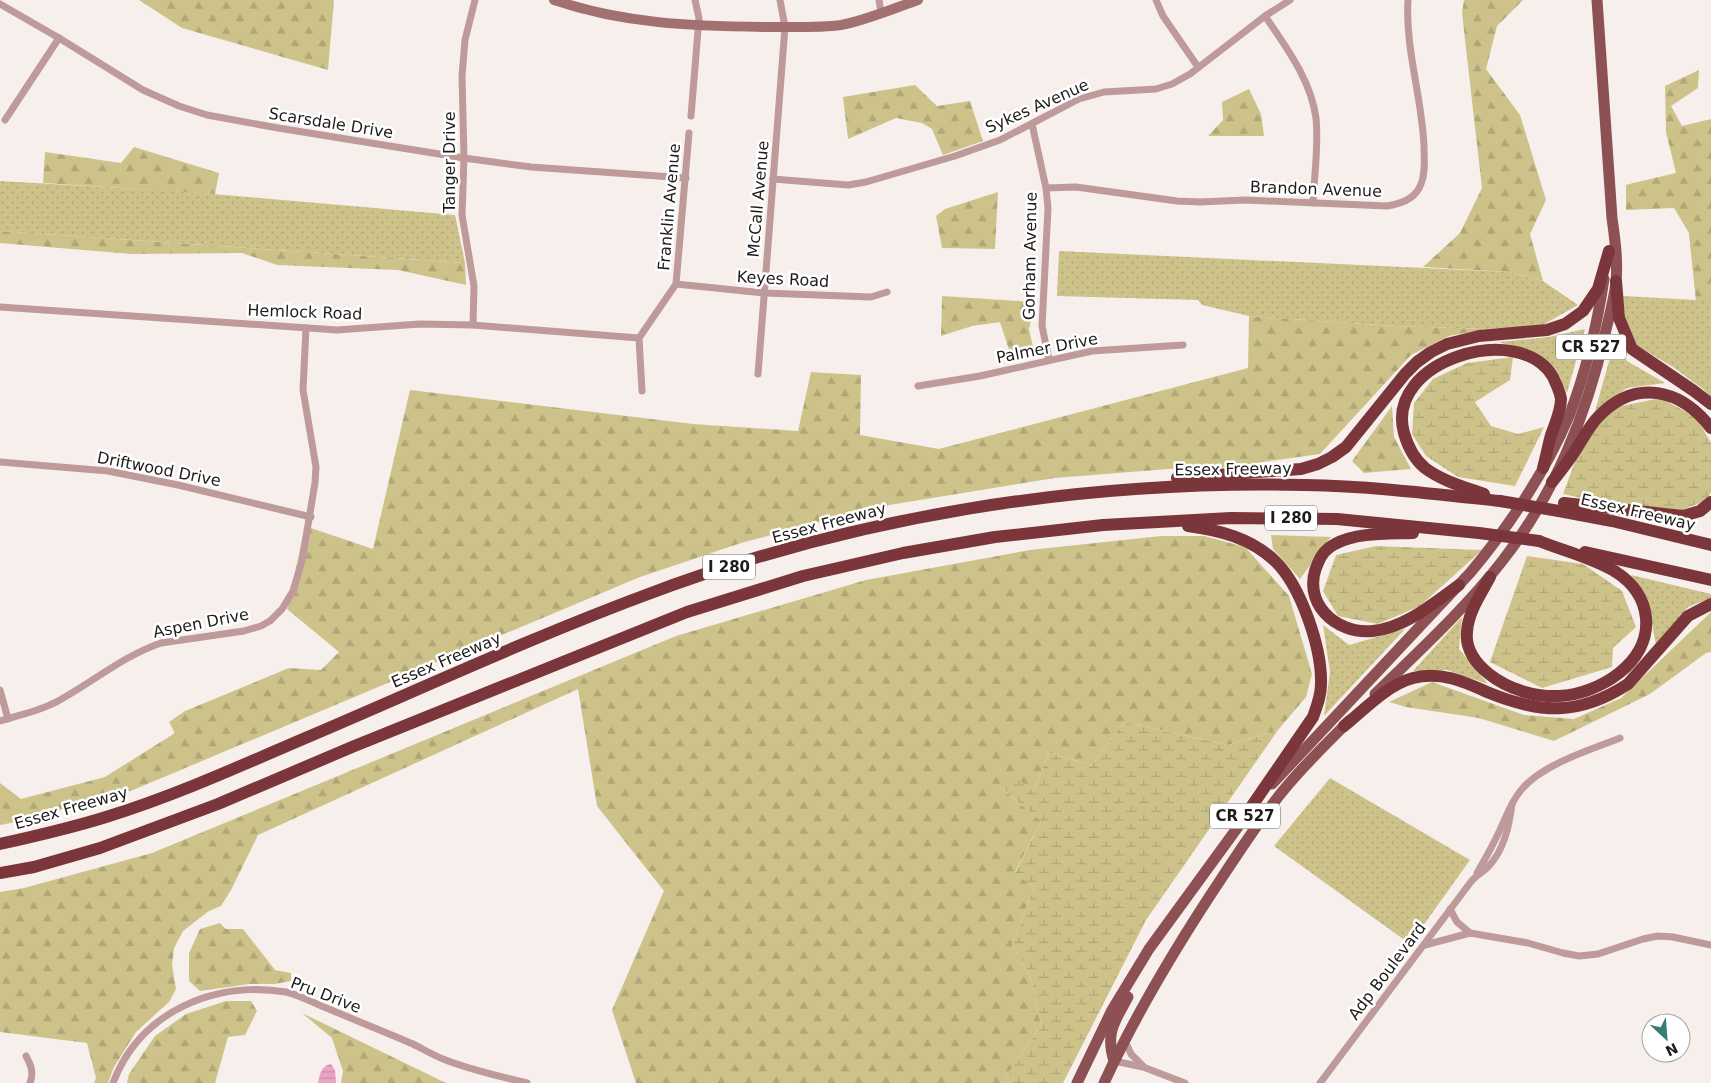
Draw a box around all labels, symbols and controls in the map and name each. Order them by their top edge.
street label: Sykes Avenue [982,75,1092,137]
street label: Scarsdale Drive [267,104,395,142]
street label: Tanger Drive [440,111,459,214]
street label: McCall Avenue [743,140,773,258]
street label: Franklin Avenue [654,143,684,271]
street label: Brandon Avenue [1250,177,1382,201]
street label: Gorham Avenue [1019,192,1041,320]
street label: Keyes Road [736,267,830,291]
street label: Hemlock Road [247,300,363,324]
street label: Palmer Drive [995,329,1099,367]
road number: CR 527 [1556,334,1626,360]
street label: Driftwood Drive [96,448,222,490]
street label: Essex Freeway [1174,458,1292,480]
street label: Essex Freeway [1579,490,1697,534]
street label: Essex Freeway [770,499,888,547]
road number: I 280 [1265,506,1317,530]
road number: I 280 [703,554,755,580]
street label: Aspen Drive [151,604,251,642]
street label: Essex Freeway [388,628,504,692]
street label: Essex Freeway [12,783,130,833]
road number: CR 527 [1210,804,1280,828]
street label: Adp Boulevard [1344,919,1430,1023]
street label: Pru Drive [288,973,364,1017]
north arrow [1641,1013,1691,1063]
text: N [1663,1040,1680,1059]

